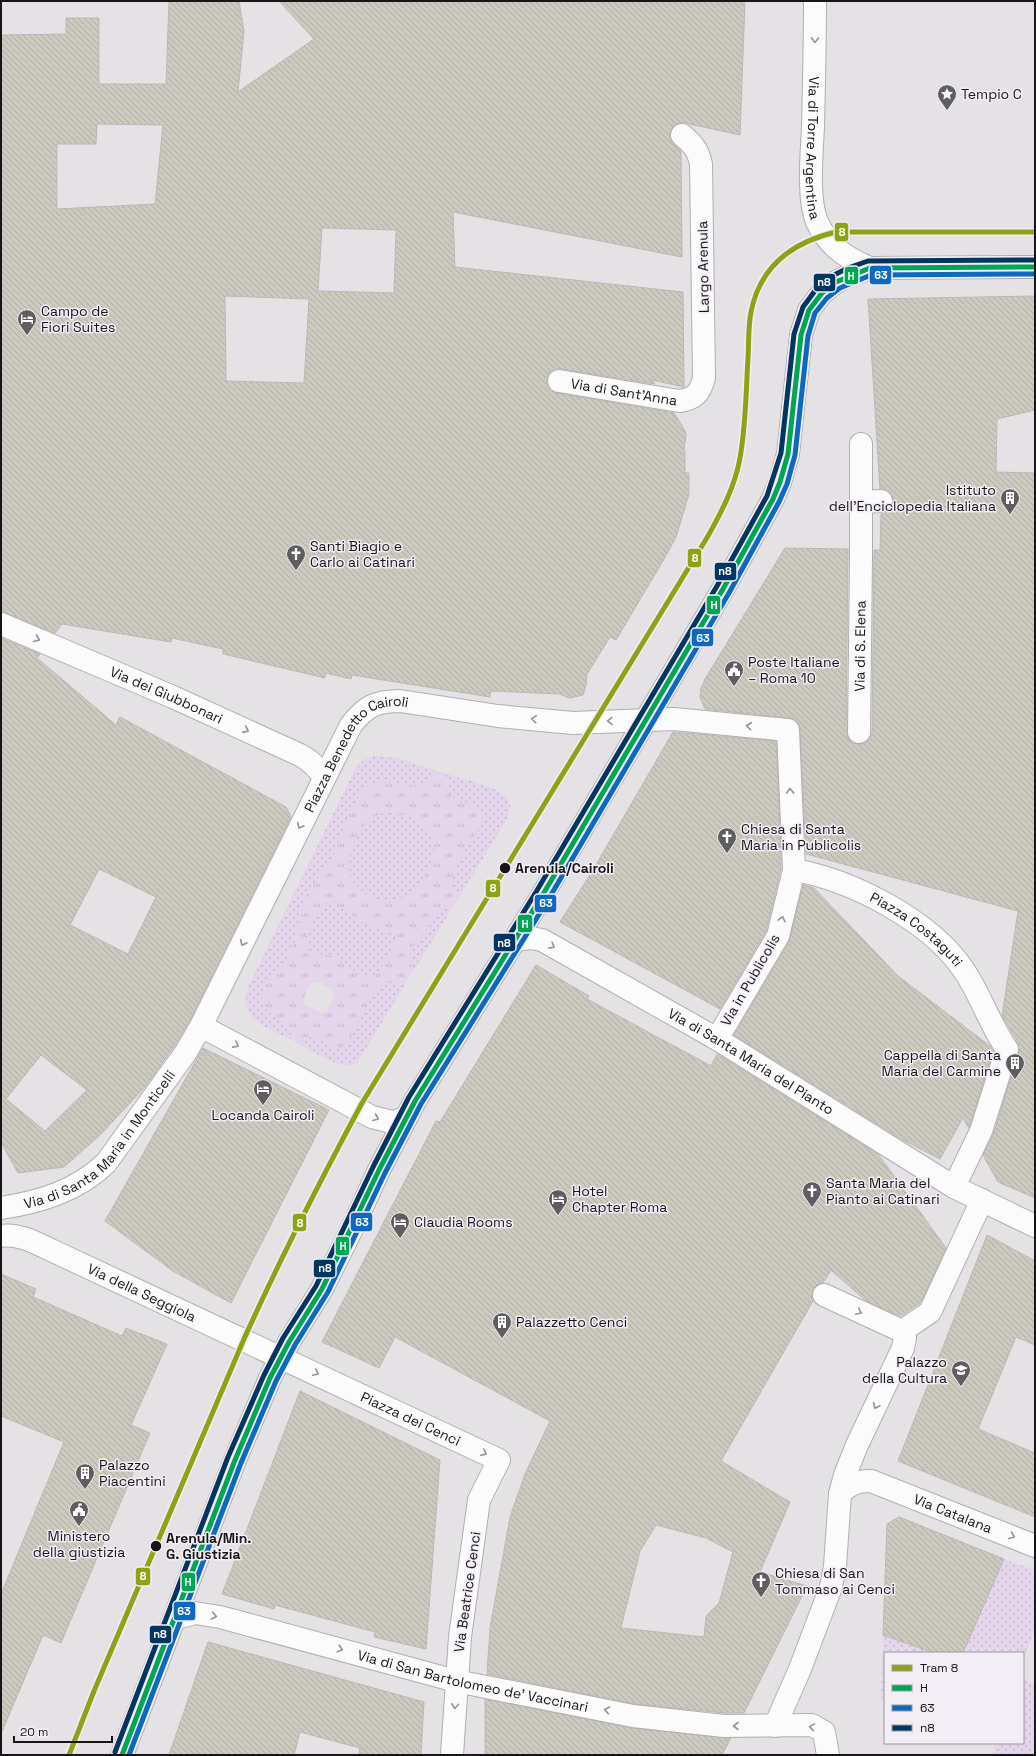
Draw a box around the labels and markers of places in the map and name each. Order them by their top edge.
place icon: Tempio C [936,83,958,111]
place label: Tempio C [961,85,1022,103]
place label: Campo de Fiori Suites [41,302,115,336]
hotel icon: Campo de Fiori Suites [16,308,38,336]
place label: Istituto dell'Enciclopedia Italiana [829,481,996,515]
building icon: Istituto dell'Enciclopedia Italiana [999,487,1021,515]
place label: Santi Biagio e Carlo ai Catinari [310,537,415,571]
church icon: Santi Biagio e Carlo ai Catinari [285,543,307,571]
place label: Poste Italiane – Roma 10 [748,653,840,687]
public building icon: Poste Italiane – Roma 10 [723,659,745,687]
place label: Chiesa di Santa Maria in Publicolis [741,820,861,854]
church icon: Chiesa di Santa Maria in Publicolis [716,826,738,854]
place label: Arenula/Cairoli [515,859,614,877]
marker: Arenula/Cairoli [498,861,512,875]
place label: Cappella di Santa Maria del Carmine [881,1046,1001,1080]
building icon: Cappella di Santa Maria del Carmine [1004,1052,1026,1080]
hotel icon: Locanda Cairoli [252,1078,274,1106]
place label: Locanda Cairoli [212,1106,314,1124]
place label: Santa Maria del Pianto ai Catinari [826,1174,940,1208]
church icon: Santa Maria del Pianto ai Catinari [801,1180,823,1208]
place label: Hotel Chapter Roma [572,1182,667,1216]
hotel icon: Hotel Chapter Roma [547,1188,569,1216]
hotel icon: Claudia Rooms [389,1211,411,1239]
place label: Claudia Rooms [414,1213,513,1231]
building icon: Palazzetto Cenci [491,1311,513,1339]
place label: Palazzetto Cenci [516,1313,627,1331]
place label: Palazzo della Cultura [862,1353,947,1387]
school or university icon: Palazzo della Cultura [950,1359,972,1387]
place label: Palazzo Piacentini [99,1456,166,1490]
building icon: Palazzo Piacentini [74,1462,96,1490]
public building icon: Ministero della giustizia [68,1499,90,1527]
place label: Ministero della giustizia [33,1527,125,1561]
place label: Arenula/Min. G. Giustizia [166,1529,252,1563]
marker: Arenula/Min. G. Giustizia [149,1539,163,1553]
place label: Chiesa di San Tommaso ai Cenci [775,1564,895,1598]
church icon: Chiesa di San Tommaso ai Cenci [750,1570,772,1598]

